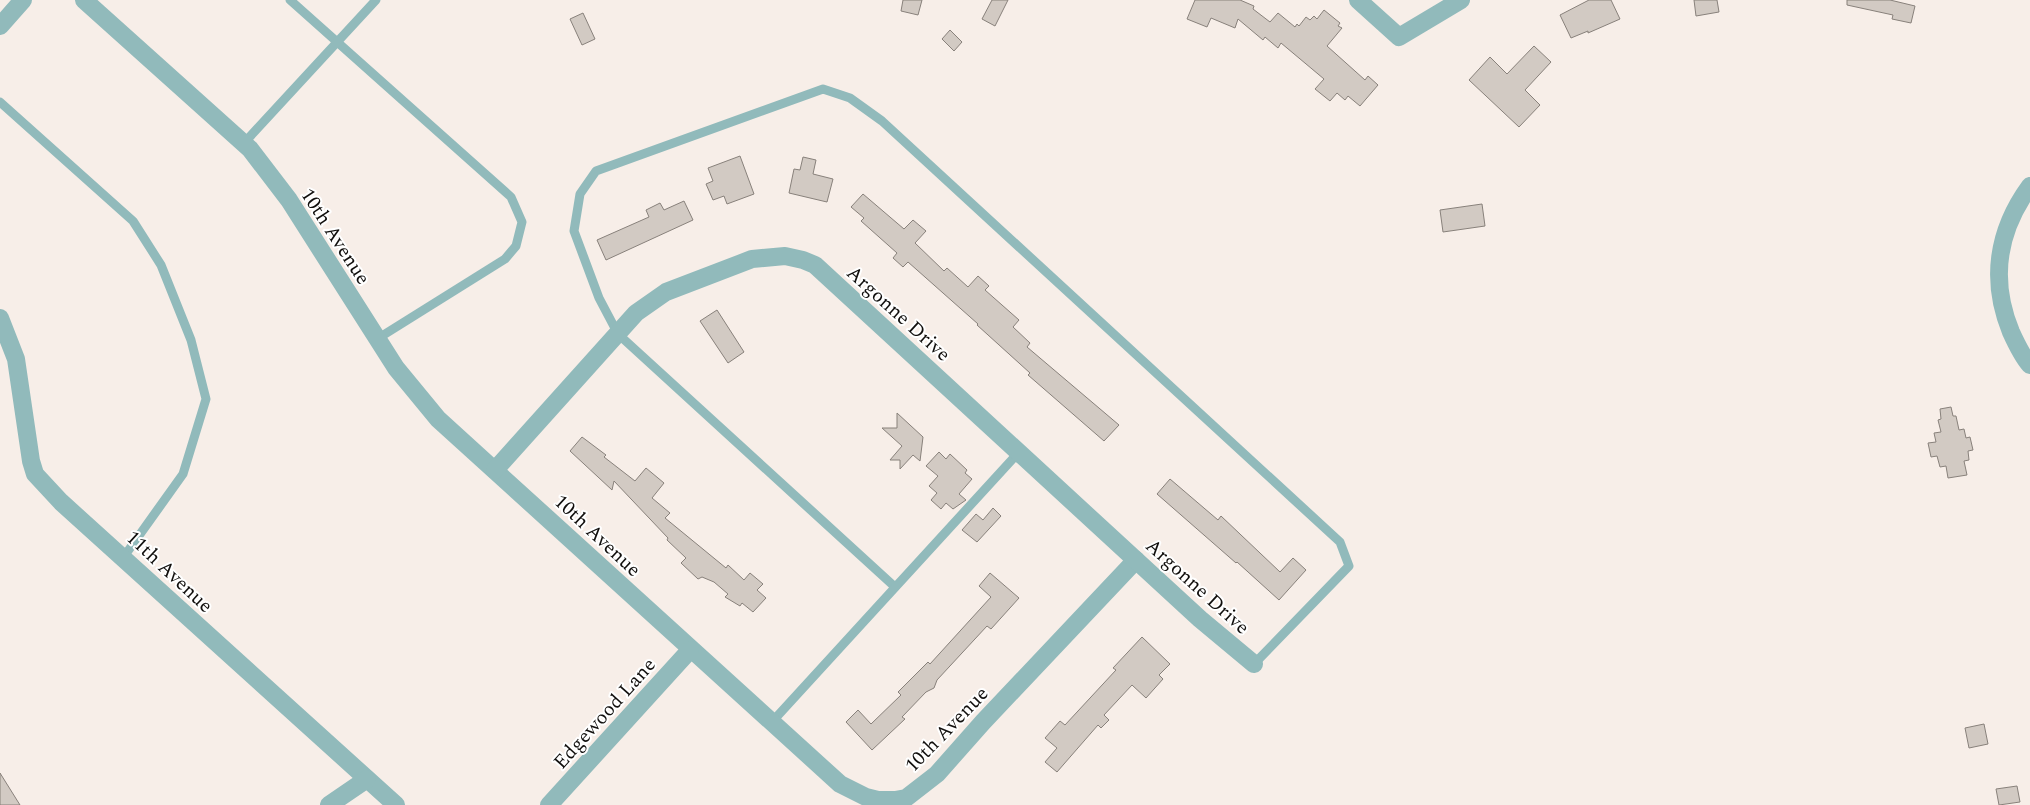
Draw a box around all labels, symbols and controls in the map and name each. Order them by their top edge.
street label: 10th Avenue [293,182,378,291]
street label: Argonne Drive [839,259,957,369]
street label: 10th Avenue [547,487,648,584]
street label: 11th Avenue [119,523,220,620]
street label: Argonne Drive [1138,532,1256,642]
street label: Edgewood Lane [546,651,663,776]
street label: 10th Avenue [898,680,996,780]

